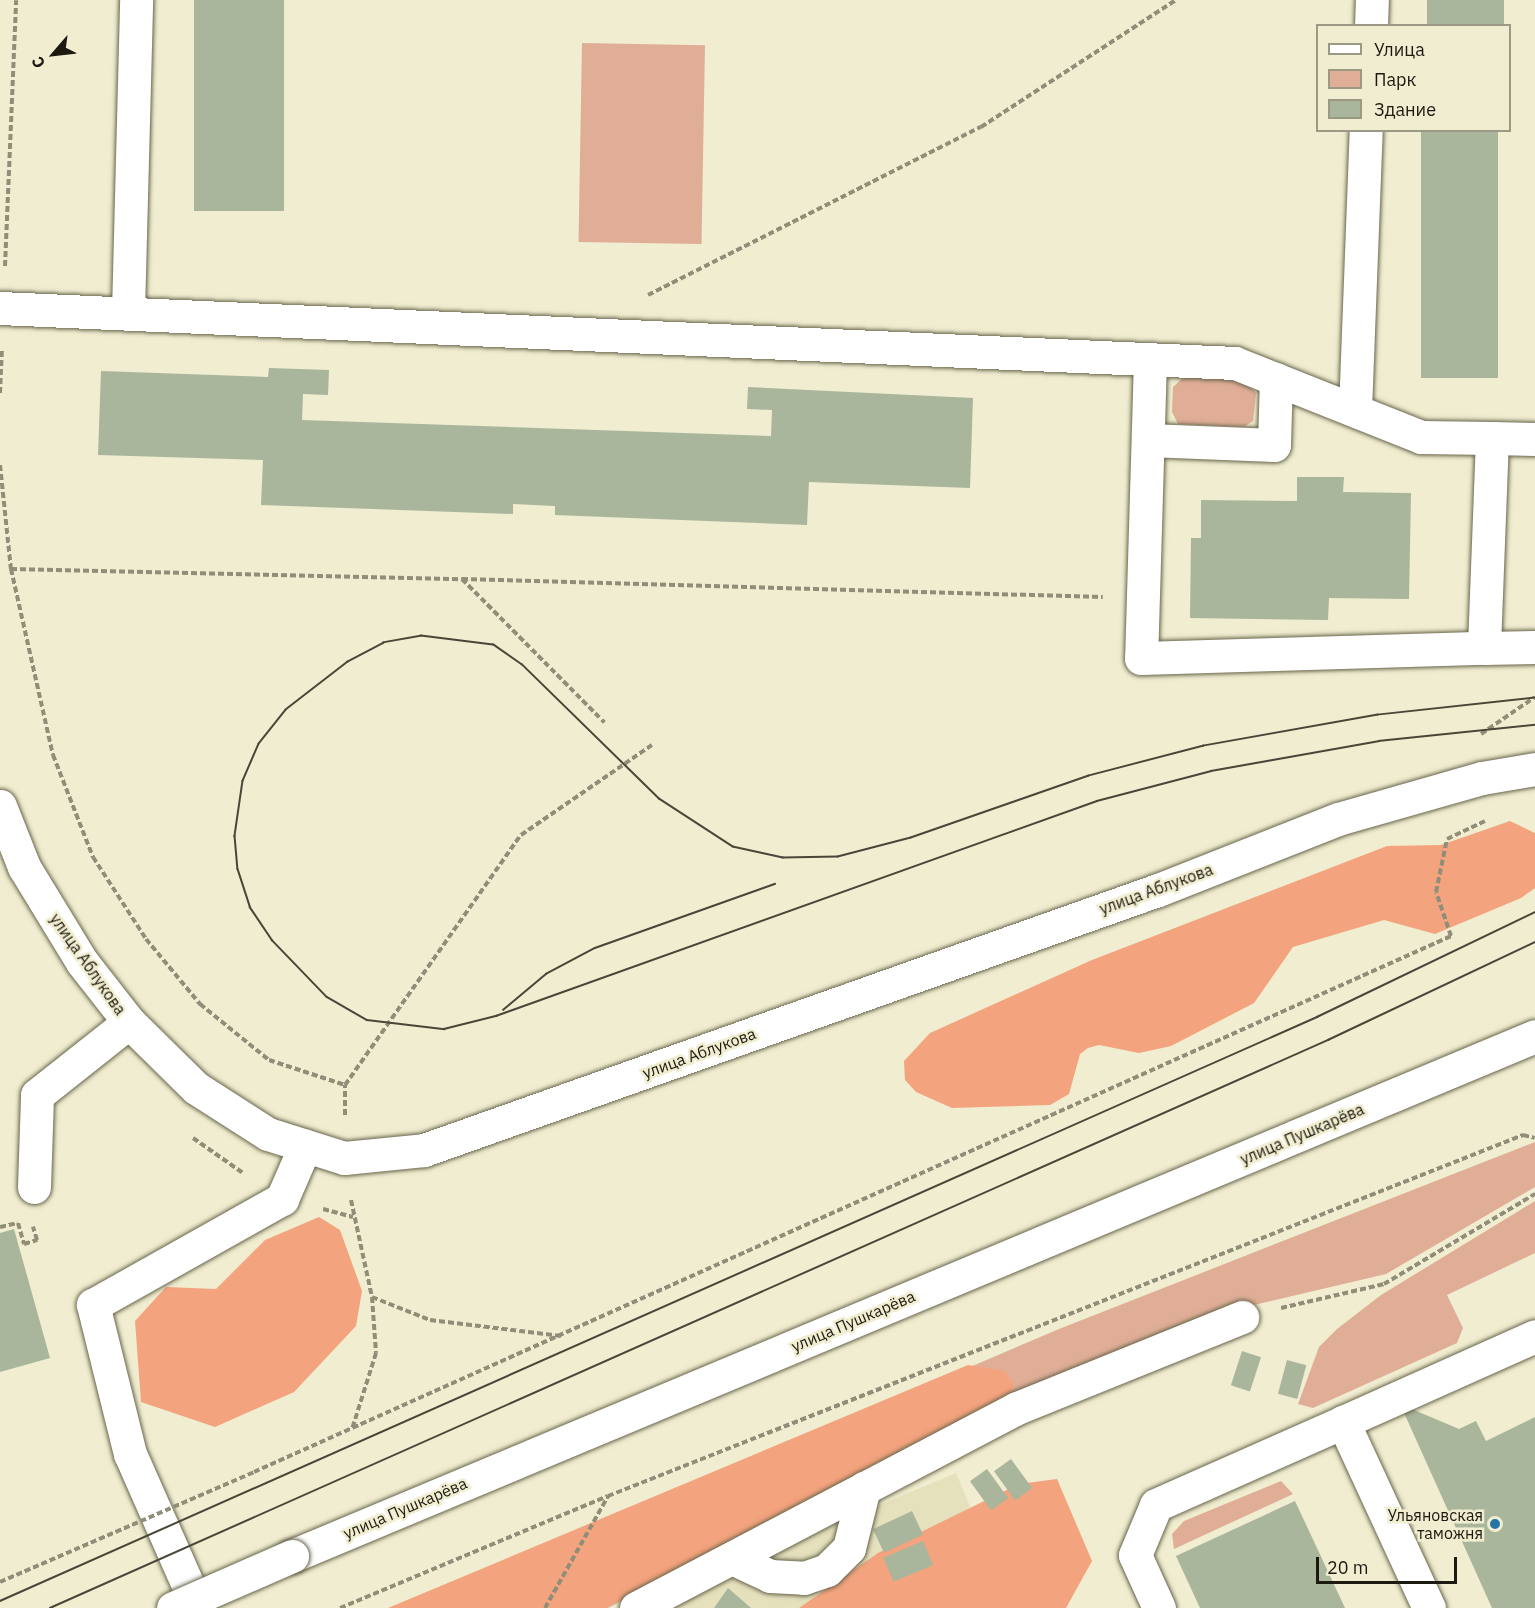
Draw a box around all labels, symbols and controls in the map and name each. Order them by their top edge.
north arrow [24,24,84,84]
legend [1316,24,1511,132]
text: Улица [1374,38,1425,61]
text: С [27,53,49,72]
text: Парк [1374,68,1416,91]
text: Здание [1374,98,1436,121]
street label: улица Аблукова [1097,860,1215,918]
street label: улица Аблукова [46,910,130,1018]
street label: улица Аблукова [640,1024,758,1082]
street label: улица Пушкарёва [1237,1099,1367,1169]
street label: улица Пушкарёва [788,1286,918,1356]
street label: улица Пушкарёва [340,1473,470,1543]
place label: Ульяновская таможня [1387,1505,1483,1543]
marker: Ульяновская таможня [1488,1517,1502,1531]
scale bar [1319,1545,1460,1583]
text: 20 m [1327,1556,1369,1579]

